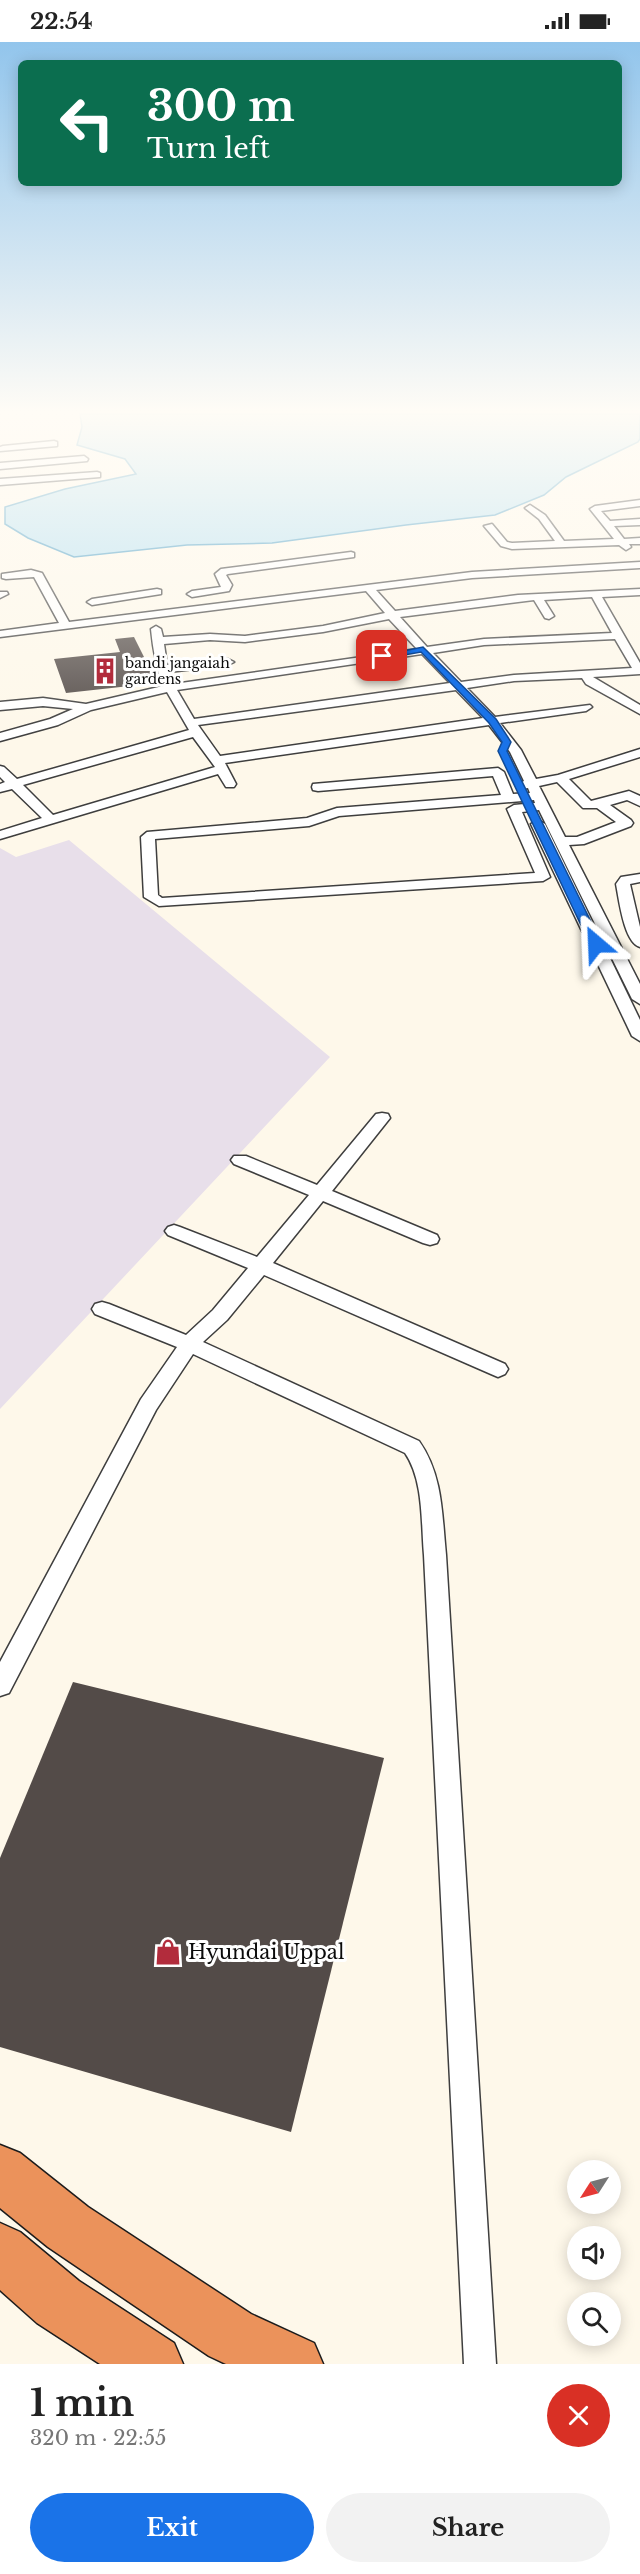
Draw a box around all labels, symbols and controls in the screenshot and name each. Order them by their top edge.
text: 22:54 [30,8,93,35]
text: 300 m [147,80,295,132]
icon: left [48,84,126,162]
text: Turn left [147,132,270,165]
pin [356,630,407,681]
icon: arrive [365,639,398,672]
place label: bandi jangaiah gardens [124,654,230,688]
building icon: bandi jangaiah gardens [90,656,120,686]
position arrow [564,912,628,976]
shop icon: Hyundai Uppal [153,1937,183,1967]
place label: Hyundai Uppal [188,1940,344,1964]
north arrow [567,2160,621,2214]
map controls [567,2160,621,2346]
button: sound [567,2226,621,2280]
button: search [567,2292,621,2346]
text: 1 min [30,2381,134,2426]
button: close [547,2384,610,2447]
text: 320 m · 22:55 [30,2426,166,2450]
button: Exit [30,2493,314,2562]
button: Share [326,2493,610,2562]

